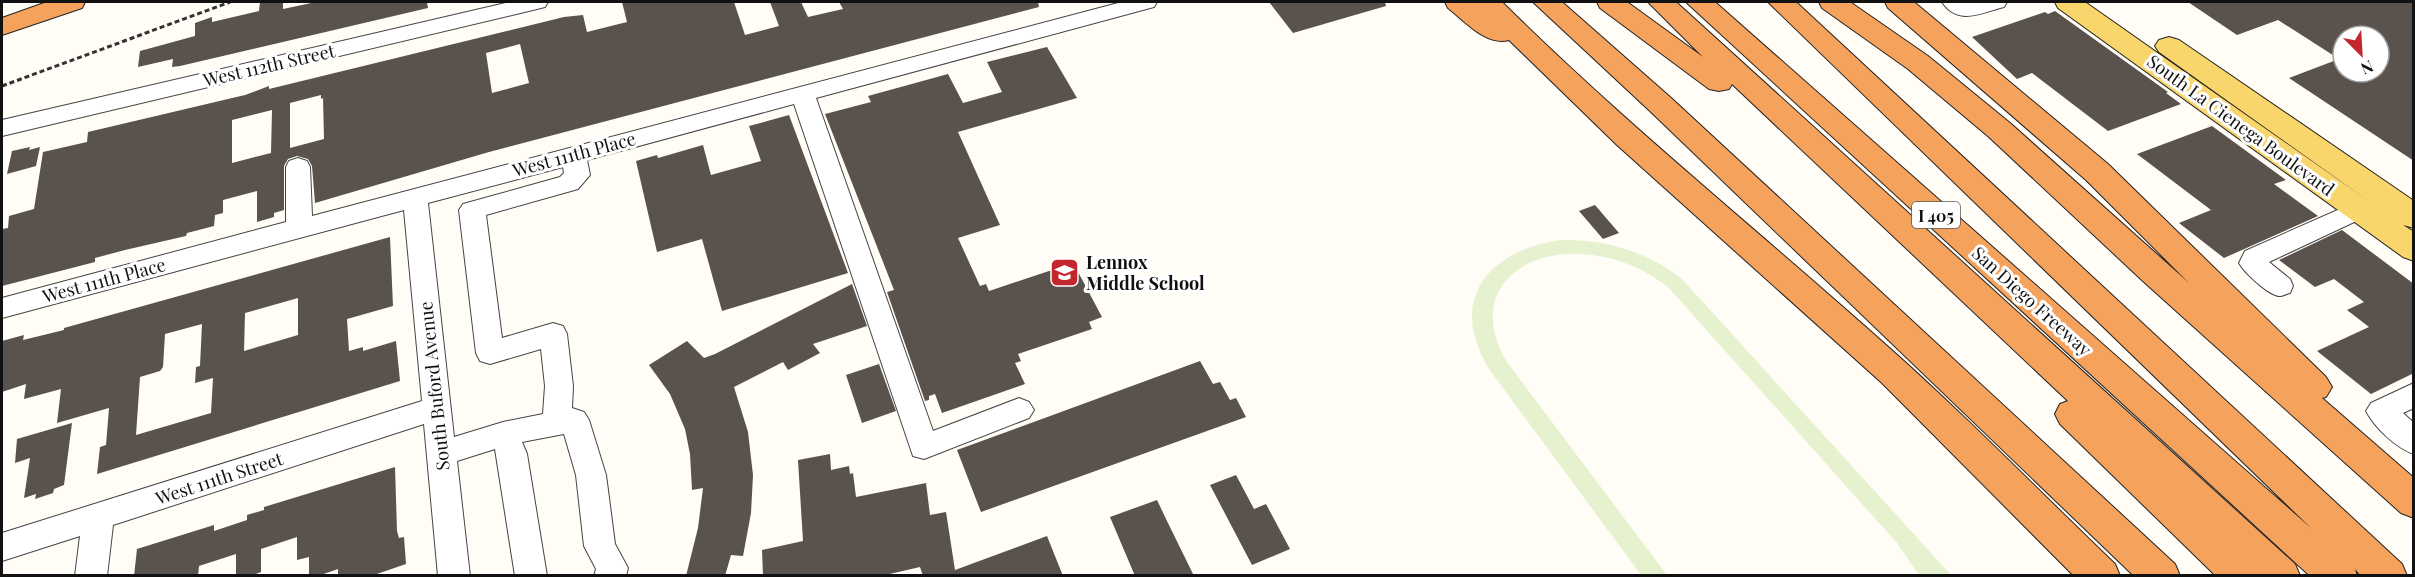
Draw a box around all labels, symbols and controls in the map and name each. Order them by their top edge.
north arrow [2331,24,2391,84]
street label: West 112th Street [200,38,338,92]
street label: South La Cienega Boulevard [2143,49,2340,201]
text: N [2357,56,2377,80]
street label: West 111th Place [509,126,638,182]
road number: I 405 [1912,202,1960,228]
street label: San Diego Freeway [1967,241,2097,361]
place label: Lennox Middle School [1086,250,1205,295]
street label: West 111th Place [39,252,168,308]
school or university icon: Lennox Middle School [1049,256,1081,288]
street label: South Buford Avenue [413,300,455,472]
street label: West 111th Street [151,446,286,510]

